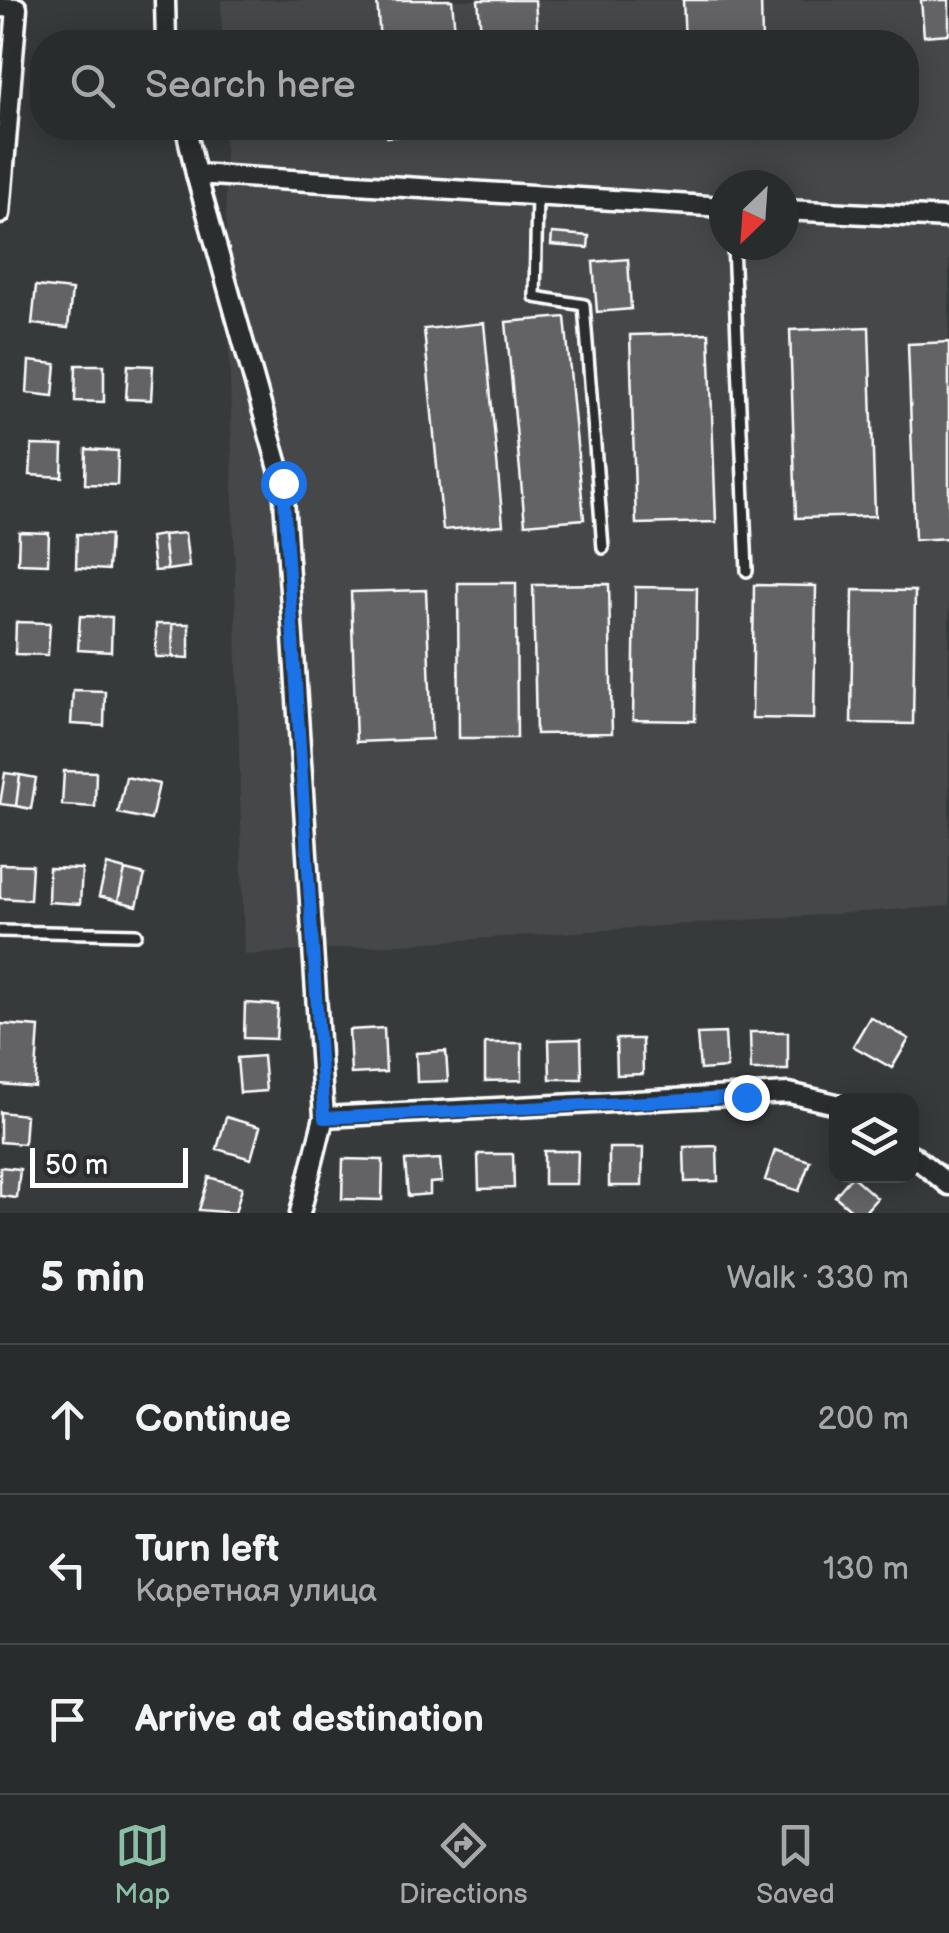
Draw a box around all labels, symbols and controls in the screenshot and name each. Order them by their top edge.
search box [30,30,919,140]
icon: search [65,58,120,113]
text: Search here [145,63,356,108]
north arrow [709,170,799,260]
route start [261,461,307,507]
route end [724,1075,770,1121]
map controls [829,1093,919,1183]
button: layers [829,1093,919,1183]
scale bar [30,1143,188,1188]
text: 50 m [45,1149,108,1182]
text: 5 min [40,1253,145,1304]
text: Walk · 330 m [727,1259,909,1298]
icon: ahead [40,1392,95,1447]
text: Continue [135,1397,291,1442]
text: 200 m [817,1400,909,1439]
text: Turn left [135,1527,279,1572]
icon: left [40,1542,95,1597]
text: 130 m [823,1550,909,1589]
text: Каретная улица [135,1572,377,1611]
icon: arrive [40,1692,95,1747]
text: Arrive at destination [135,1697,484,1742]
tab: Map [114,1818,171,1911]
tab: Directions [399,1818,528,1911]
tab: Saved [756,1818,835,1911]

